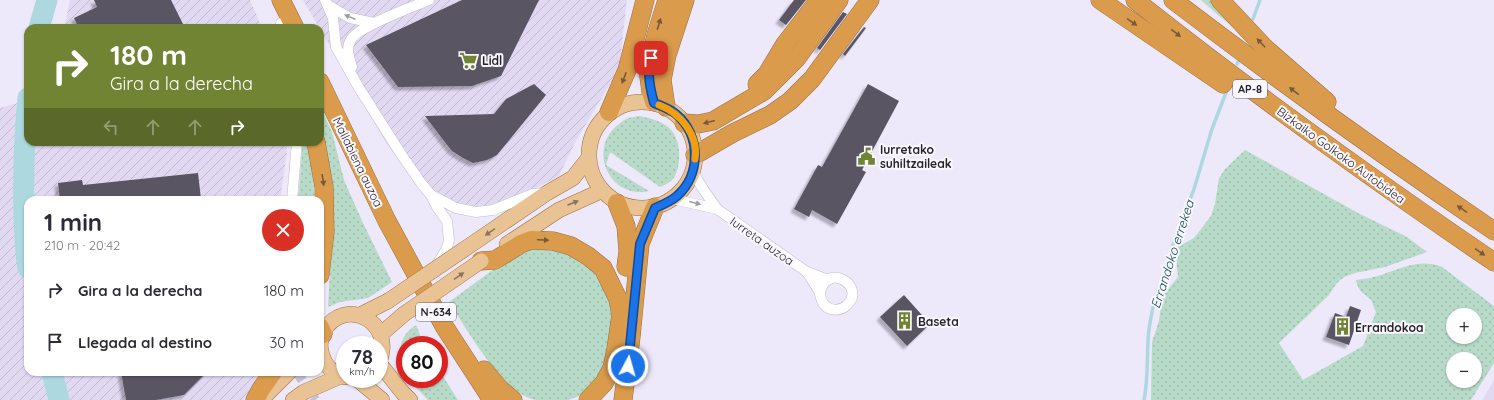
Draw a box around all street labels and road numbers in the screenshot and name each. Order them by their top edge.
road number: AP-8 [1233,80,1267,98]
street label: Bizkaiko Golkoko Autobidea [1274,104,1408,206]
street label: Mallabiena auzoa [330,115,386,209]
street label: Iurreta auzoa [727,214,797,268]
road number: N-634 [416,303,456,321]

